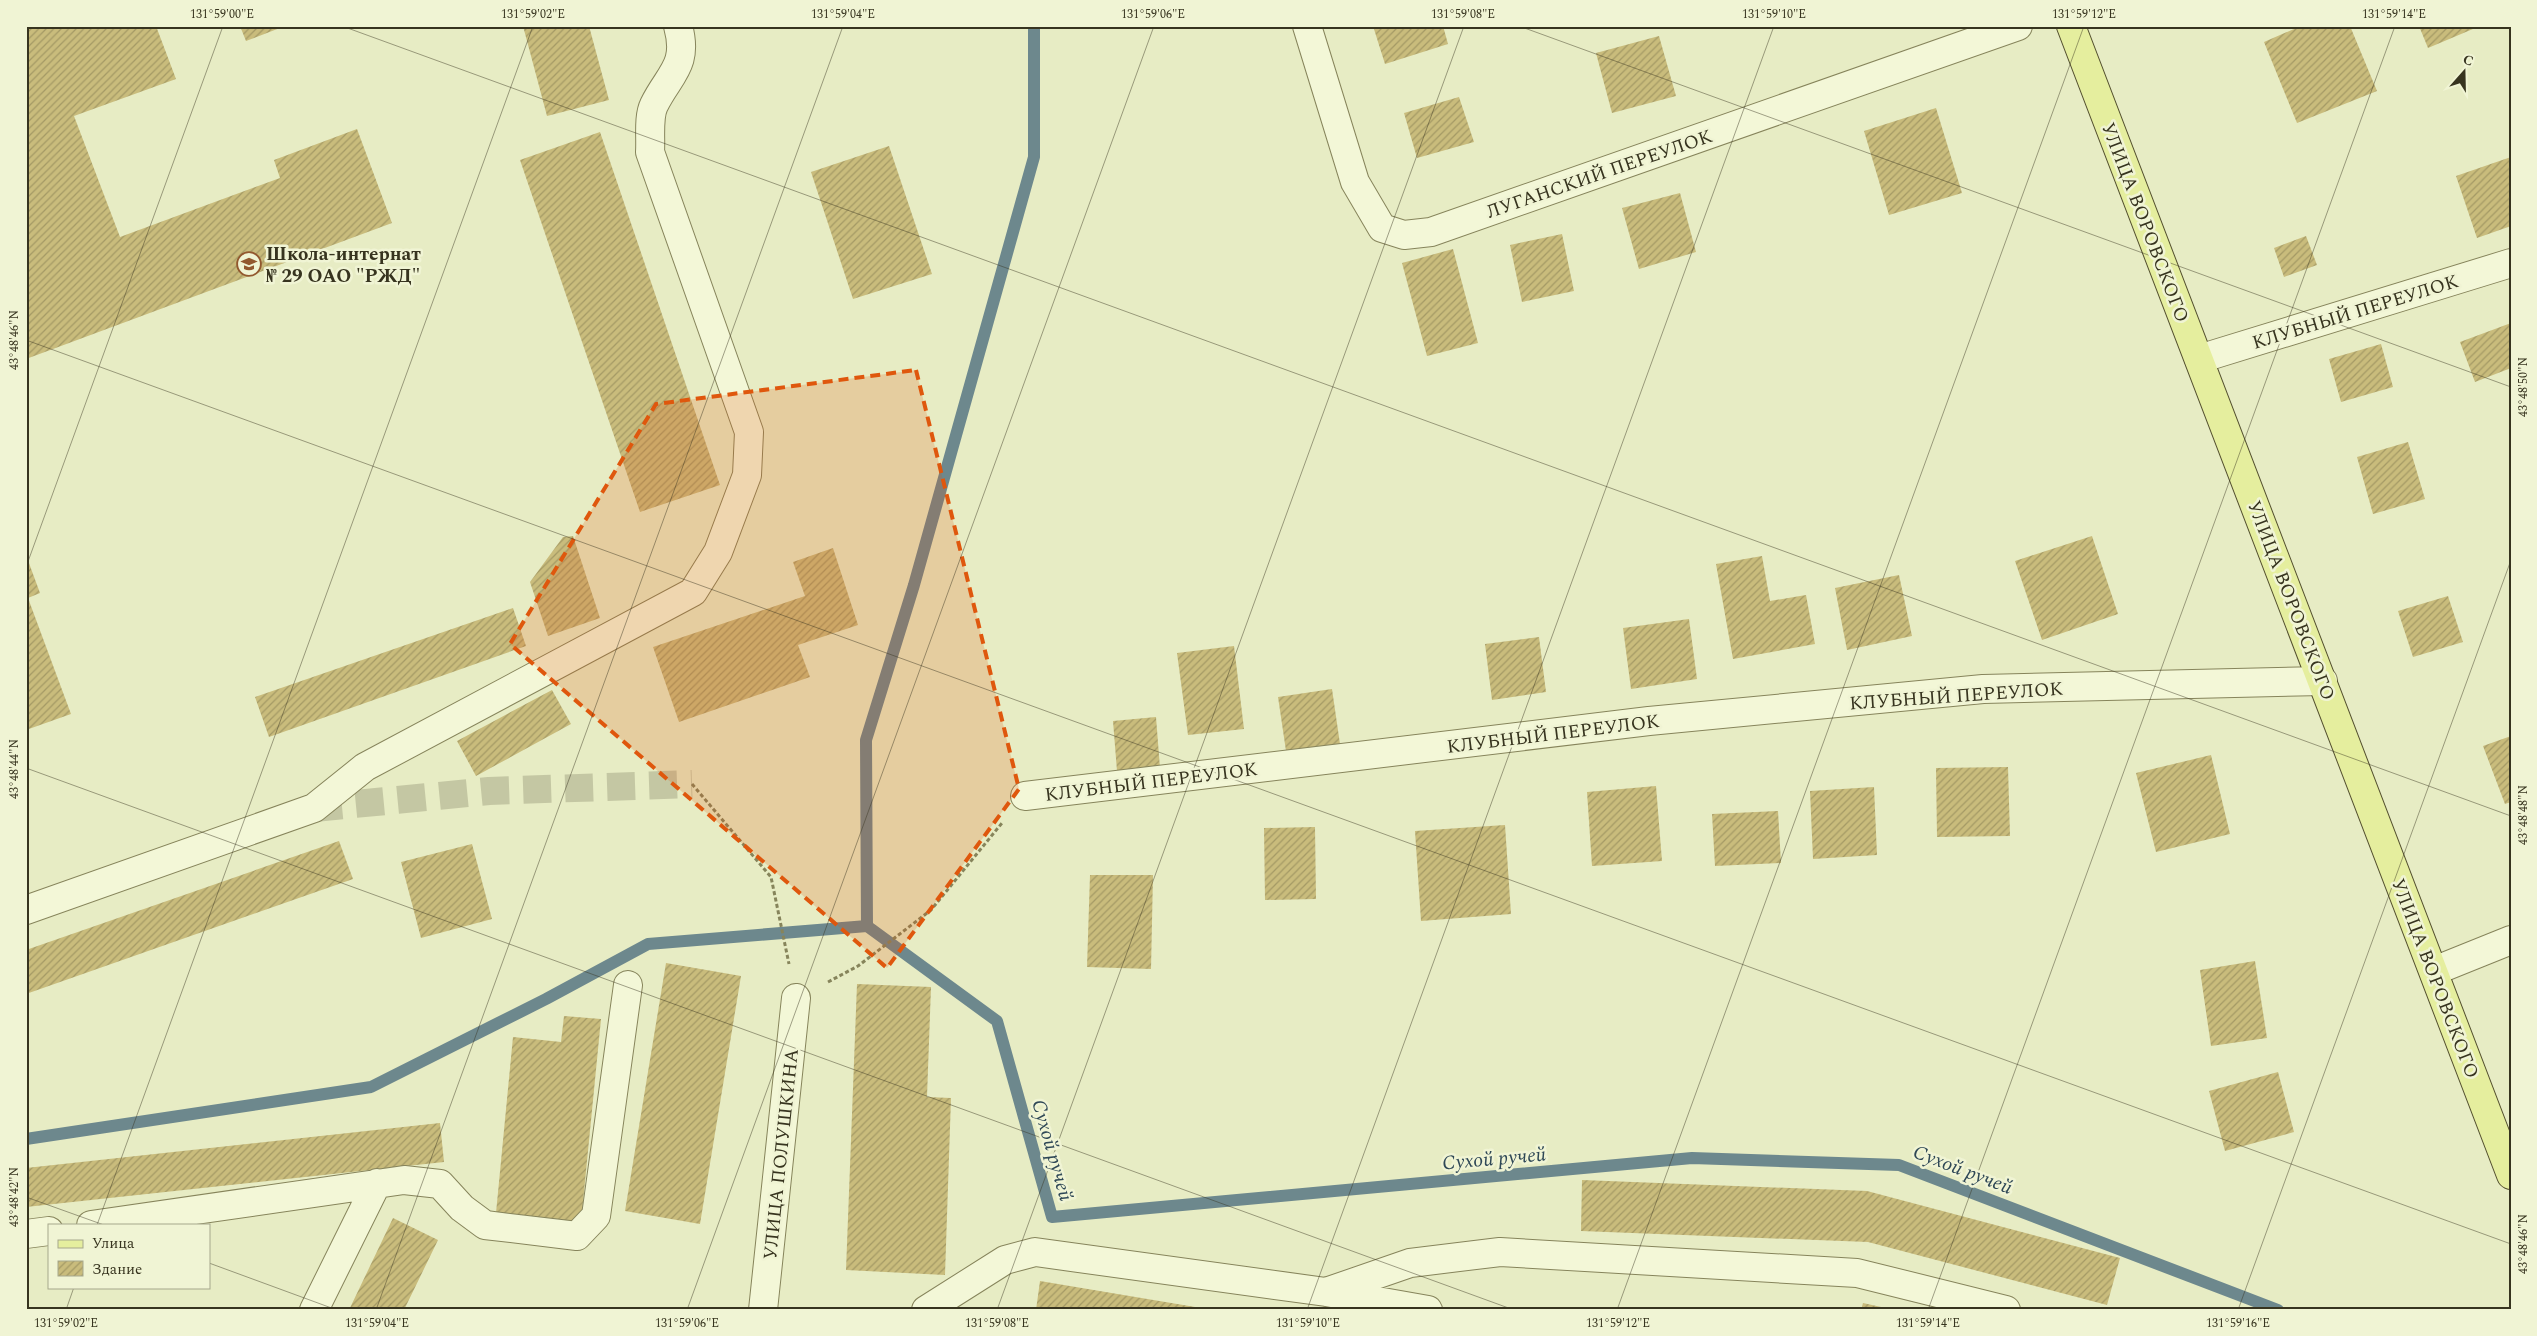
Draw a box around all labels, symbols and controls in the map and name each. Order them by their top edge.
text: 131°59'00"E [190,5,254,24]
text: 131°59'02"E [501,5,565,24]
text: 131°59'04"E [811,5,875,24]
text: 131°59'06"E [1121,5,1185,24]
text: 131°59'08"E [1431,5,1495,24]
text: 131°59'10"E [1742,5,1806,24]
text: 131°59'12"E [2052,5,2116,24]
text: 131°59'14"E [2362,5,2426,24]
north arrow [2440,48,2490,98]
text: С [2460,49,2477,72]
street label: УЛИЦА ВОРОВСКОГО [2093,118,2196,327]
street label: ЛУГАНСКИЙ ПЕРЕУЛОК [1483,122,1717,227]
place label: Школа-интернат № 29 ОАО "РЖД" [266,240,421,291]
school or university icon: Школа-интернат № 29 ОАО "РЖД" [236,251,262,277]
street label: КЛУБНЫЙ ПЕРЕУЛОК [2249,267,2462,358]
text: 43°48'46"N [5,310,24,370]
text: 43°48'50"N [2514,357,2533,417]
street label: УЛИЦА ВОРОВСКОГО [2239,496,2342,705]
street label: КЛУБНЫЙ ПЕРЕУЛОК [1848,675,2064,718]
street label: КЛУБНЫЙ ПЕРЕУЛОК [1445,707,1662,762]
text: 43°48'44"N [5,739,24,799]
street label: КЛУБНЫЙ ПЕРЕУЛОК [1043,755,1260,810]
text: 43°48'48"N [2514,785,2533,845]
street label: УЛИЦА ВОРОВСКОГО [2383,874,2486,1083]
street label: УЛИЦА ПОЛУШКИНА [756,1047,807,1261]
water label: Сухой ручей [1023,1096,1081,1205]
water label: Сухой ручей [1909,1137,2017,1203]
water label: Сухой ручей [1441,1139,1548,1178]
text: 43°48'42"N [5,1167,24,1227]
text: 43°48'46"N [2514,1214,2533,1274]
legend [48,1224,210,1288]
text: Улица [92,1232,135,1255]
text: Здание [92,1258,142,1281]
text: 131°59'02"E [34,1314,98,1333]
text: 131°59'04"E [345,1314,409,1333]
text: 131°59'06"E [655,1314,719,1333]
text: 131°59'08"E [965,1314,1029,1333]
text: 131°59'10"E [1276,1314,1340,1333]
text: 131°59'12"E [1586,1314,1650,1333]
text: 131°59'14"E [1896,1314,1960,1333]
text: 131°59'16"E [2206,1314,2270,1333]

